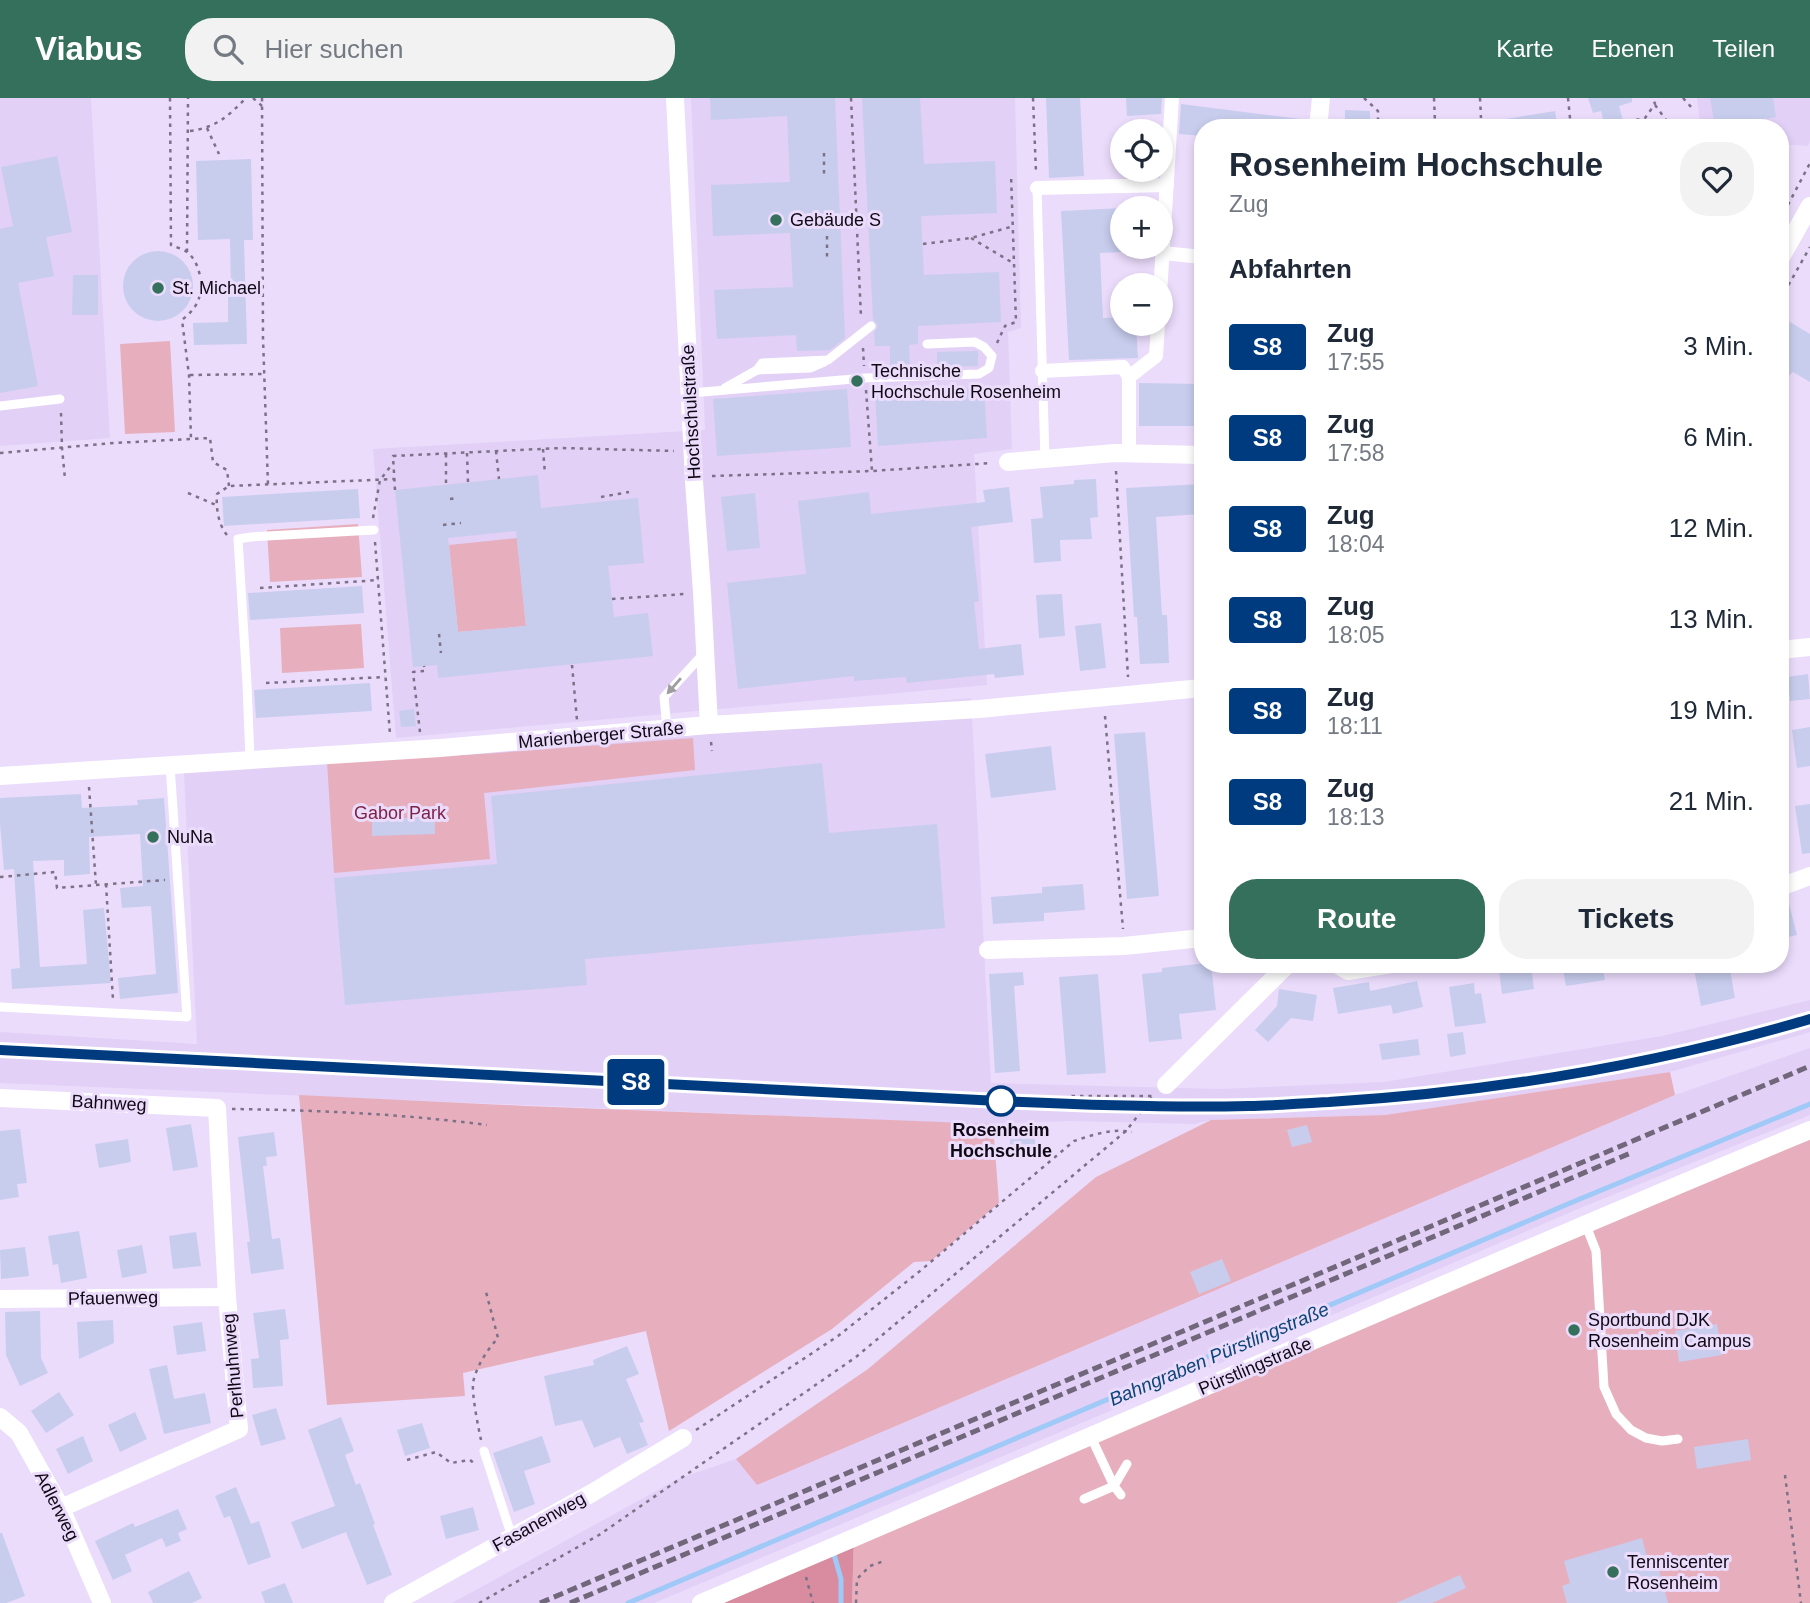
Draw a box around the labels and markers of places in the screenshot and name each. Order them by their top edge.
place label: Gebäude S [790,210,881,230]
marker: Gebäude S [768,212,784,228]
place label: St. Michael [172,278,261,298]
marker: St. Michael [150,280,166,296]
place label: Technische Hochschule Rosenheim [871,361,1061,402]
marker: Technische Hochschule Rosenheim [849,373,865,389]
place label: NuNa [167,827,214,847]
marker: NuNa [145,829,161,845]
marker: Rosenheim Hochschule [986,1086,1016,1116]
place label: Rosenheim Hochschule [950,1120,1052,1161]
place label: Sportbund DJK Rosenheim Campus [1588,1310,1751,1351]
marker: Sportbund DJK Rosenheim Campus [1566,1322,1582,1338]
place label: Tenniscenter Rosenheim [1627,1552,1729,1593]
marker: Tenniscenter Rosenheim [1605,1564,1621,1580]

